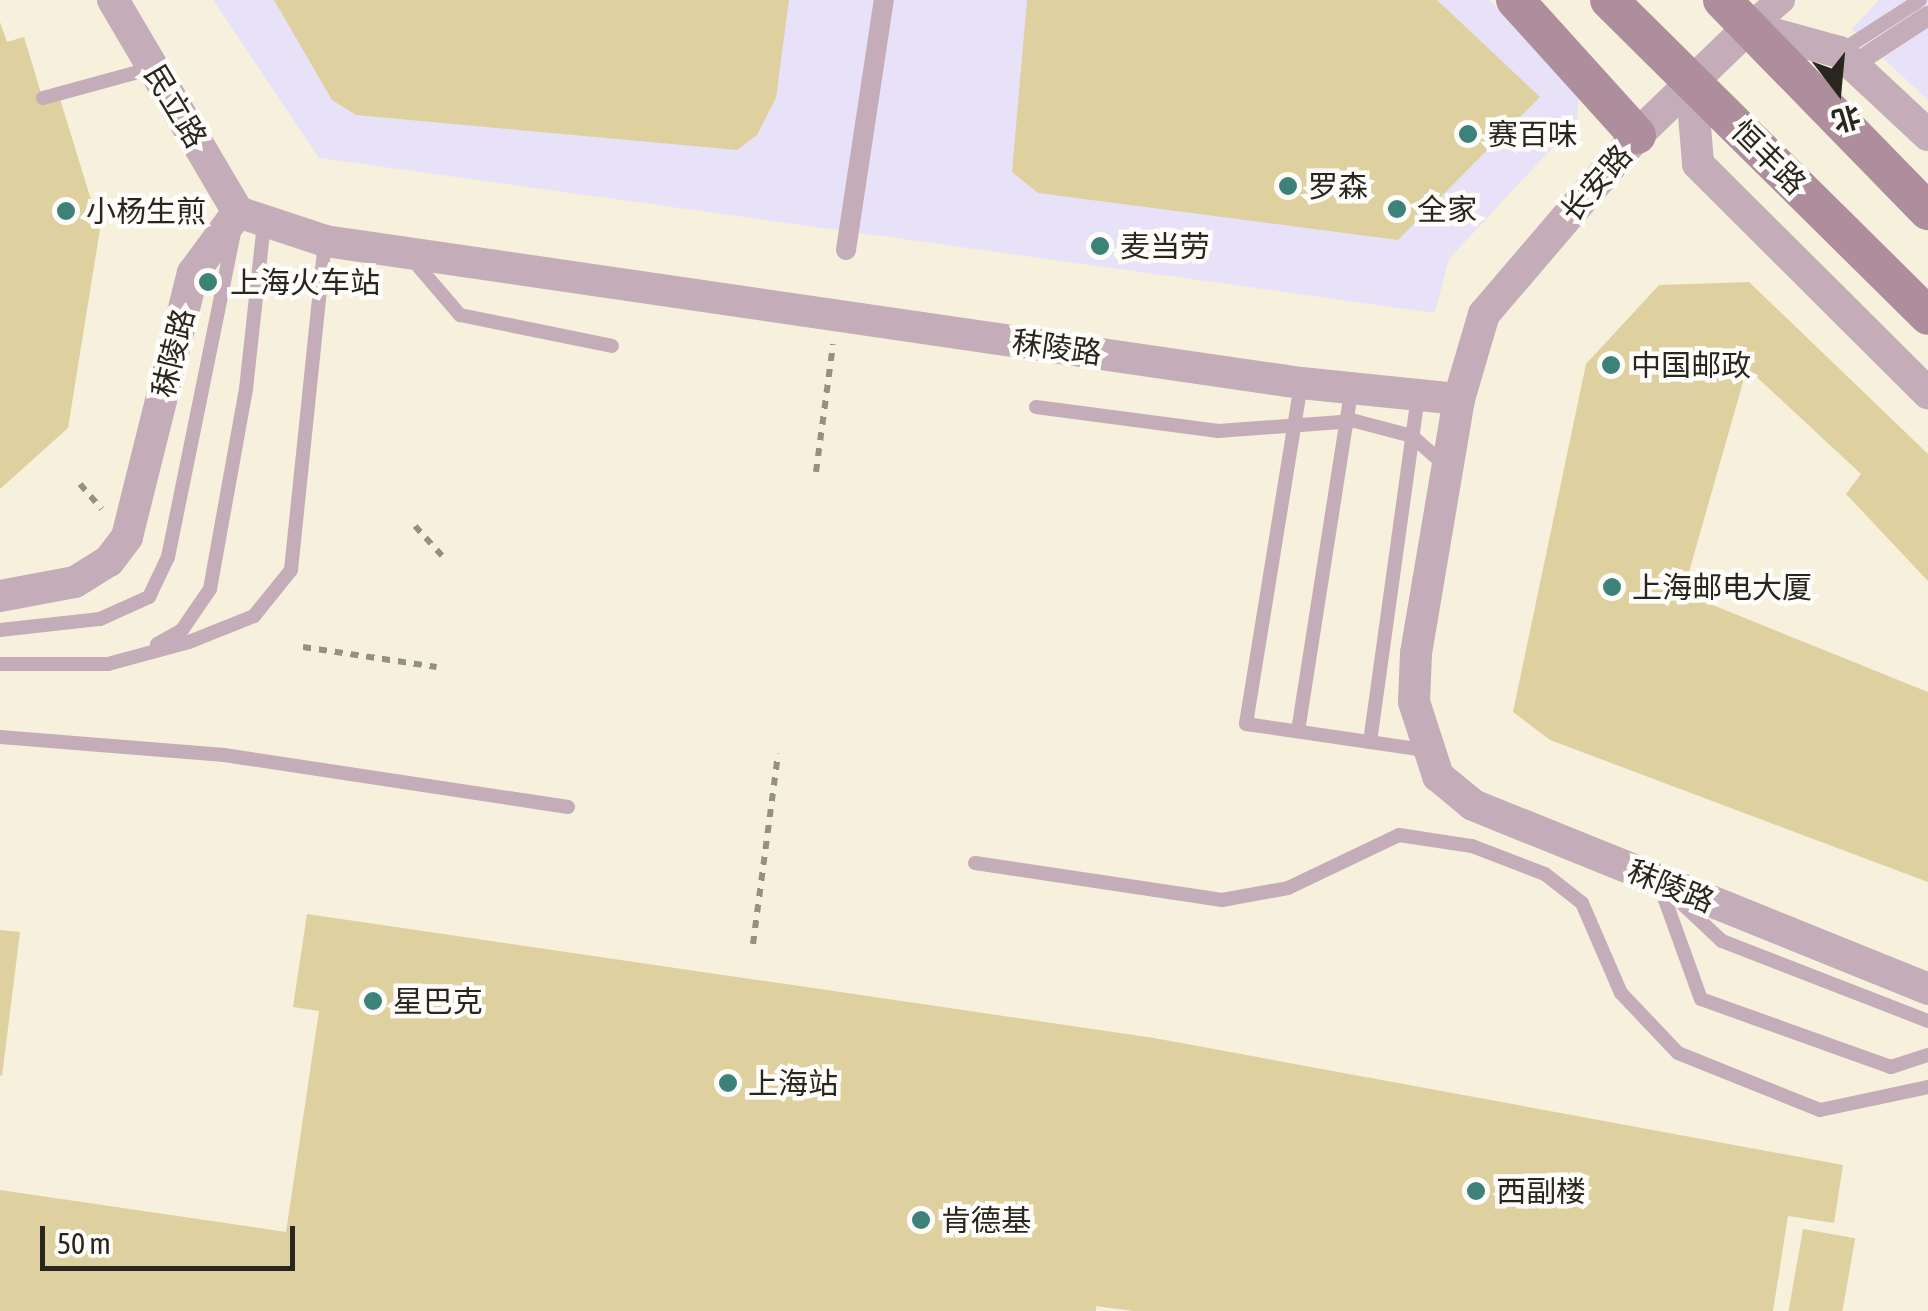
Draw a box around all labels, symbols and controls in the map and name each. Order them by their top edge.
north arrow [1788,40,1888,140]
street label: 民立路 [137,58,215,154]
text: 北 [1828,100,1864,138]
street label: 恒丰路 [1724,112,1814,202]
place label: 赛百味 [1488,116,1578,152]
marker: 赛百味 [1457,123,1479,145]
street label: 长安路 [1553,137,1639,229]
place label: 罗森 [1308,168,1368,204]
marker: 罗森 [1277,175,1299,197]
place label: 全家 [1417,191,1477,227]
place label: 小杨生煎 [86,193,206,229]
marker: 全家 [1386,198,1408,220]
marker: 小杨生煎 [55,200,77,222]
place label: 麦当劳 [1120,228,1210,264]
marker: 麦当劳 [1089,235,1111,257]
place label: 上海火车站 [230,264,380,300]
marker: 上海火车站 [195,269,221,295]
street label: 秣陵路 [145,305,201,401]
street label: 秣陵路 [1010,323,1104,371]
place label: 中国邮政 [1631,347,1751,383]
marker: 中国邮政 [1600,354,1622,376]
place label: 上海邮电大厦 [1632,569,1812,605]
marker: 上海邮电大厦 [1601,576,1623,598]
street label: 秣陵路 [1623,852,1719,920]
place label: 星巴克 [393,983,483,1019]
marker: 星巴克 [362,990,384,1012]
place label: 上海站 [748,1065,838,1101]
marker: 上海站 [717,1072,739,1094]
place label: 西副楼 [1496,1173,1586,1209]
marker: 西副楼 [1465,1180,1487,1202]
place label: 肯德基 [941,1202,1031,1238]
scale bar [45,1206,300,1268]
marker: 肯德基 [910,1209,932,1231]
text: 50 m [57,1226,111,1260]

